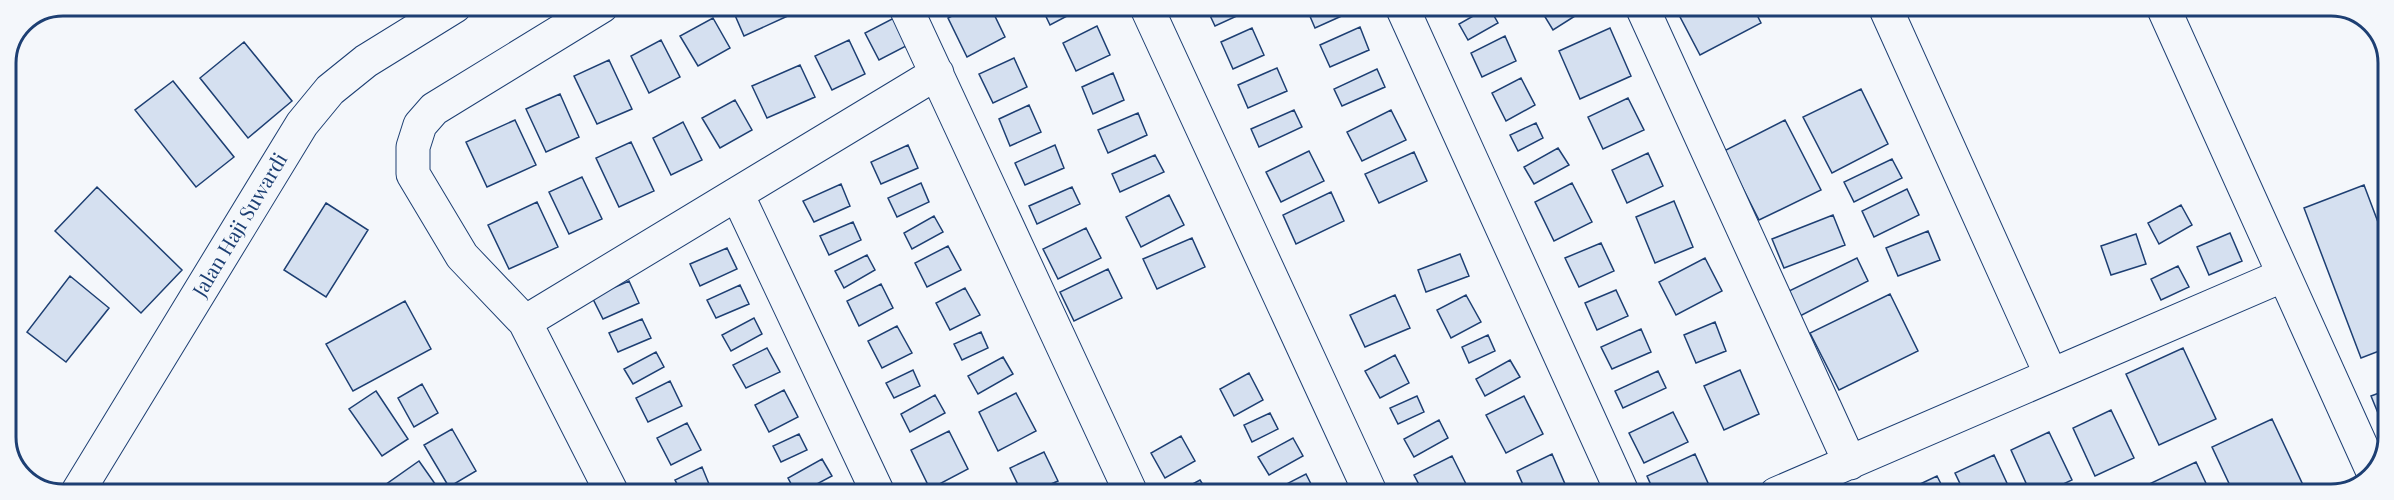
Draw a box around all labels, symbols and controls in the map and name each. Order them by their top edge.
street label: Jalan Haji Suwardi [185,147,292,302]

